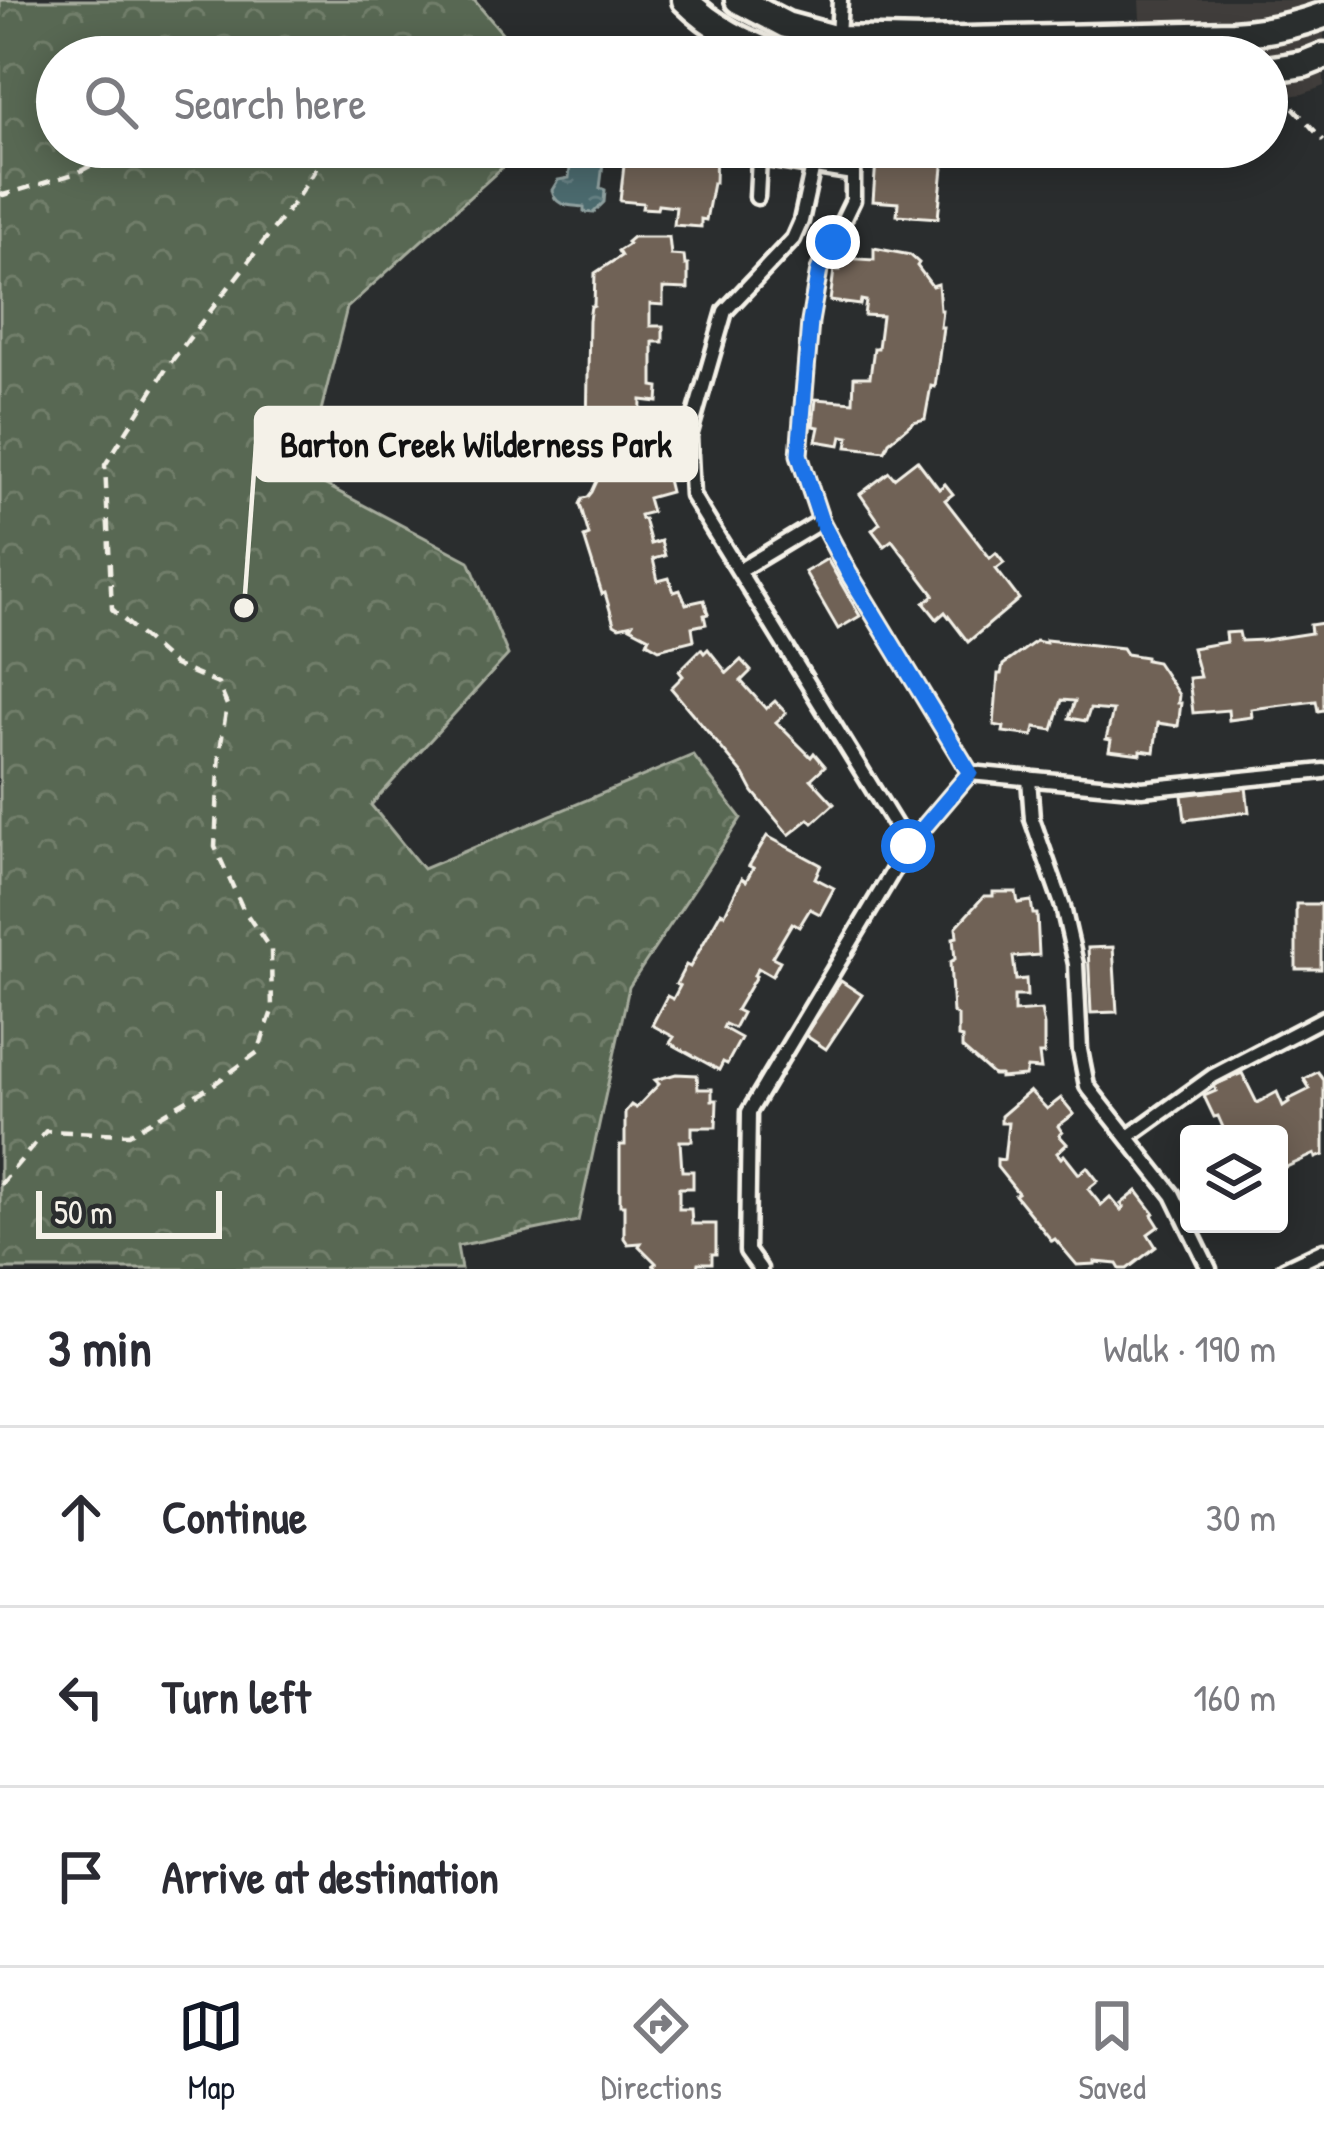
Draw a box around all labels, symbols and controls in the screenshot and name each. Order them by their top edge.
search box [36,36,1288,168]
icon: search [78,69,144,135]
text: Search here [174,72,366,133]
route end [806,215,860,269]
callout: Barton Creek Wilderness Park [256,408,696,480]
text: Barton Creek Wilderness Park [280,419,672,468]
route start [881,819,935,873]
map controls [1180,1125,1288,1233]
button: layers [1180,1125,1288,1233]
scale bar [36,1185,222,1238]
text: 50 m [54,1190,113,1234]
text: 3 min [48,1313,152,1382]
text: Walk · 190 m [1103,1321,1276,1374]
icon: ahead [48,1484,114,1550]
text: Continue [162,1486,307,1547]
text: 30 m [1206,1490,1276,1543]
icon: left [48,1664,114,1730]
text: Turn left [162,1666,311,1727]
text: 160 m [1193,1670,1276,1723]
icon: arrive [48,1844,114,1910]
text: Arrive at destination [162,1846,499,1907]
tab: Map [178,1993,244,2109]
tab: Directions [601,1993,722,2109]
tab: Saved [1078,1993,1146,2109]

